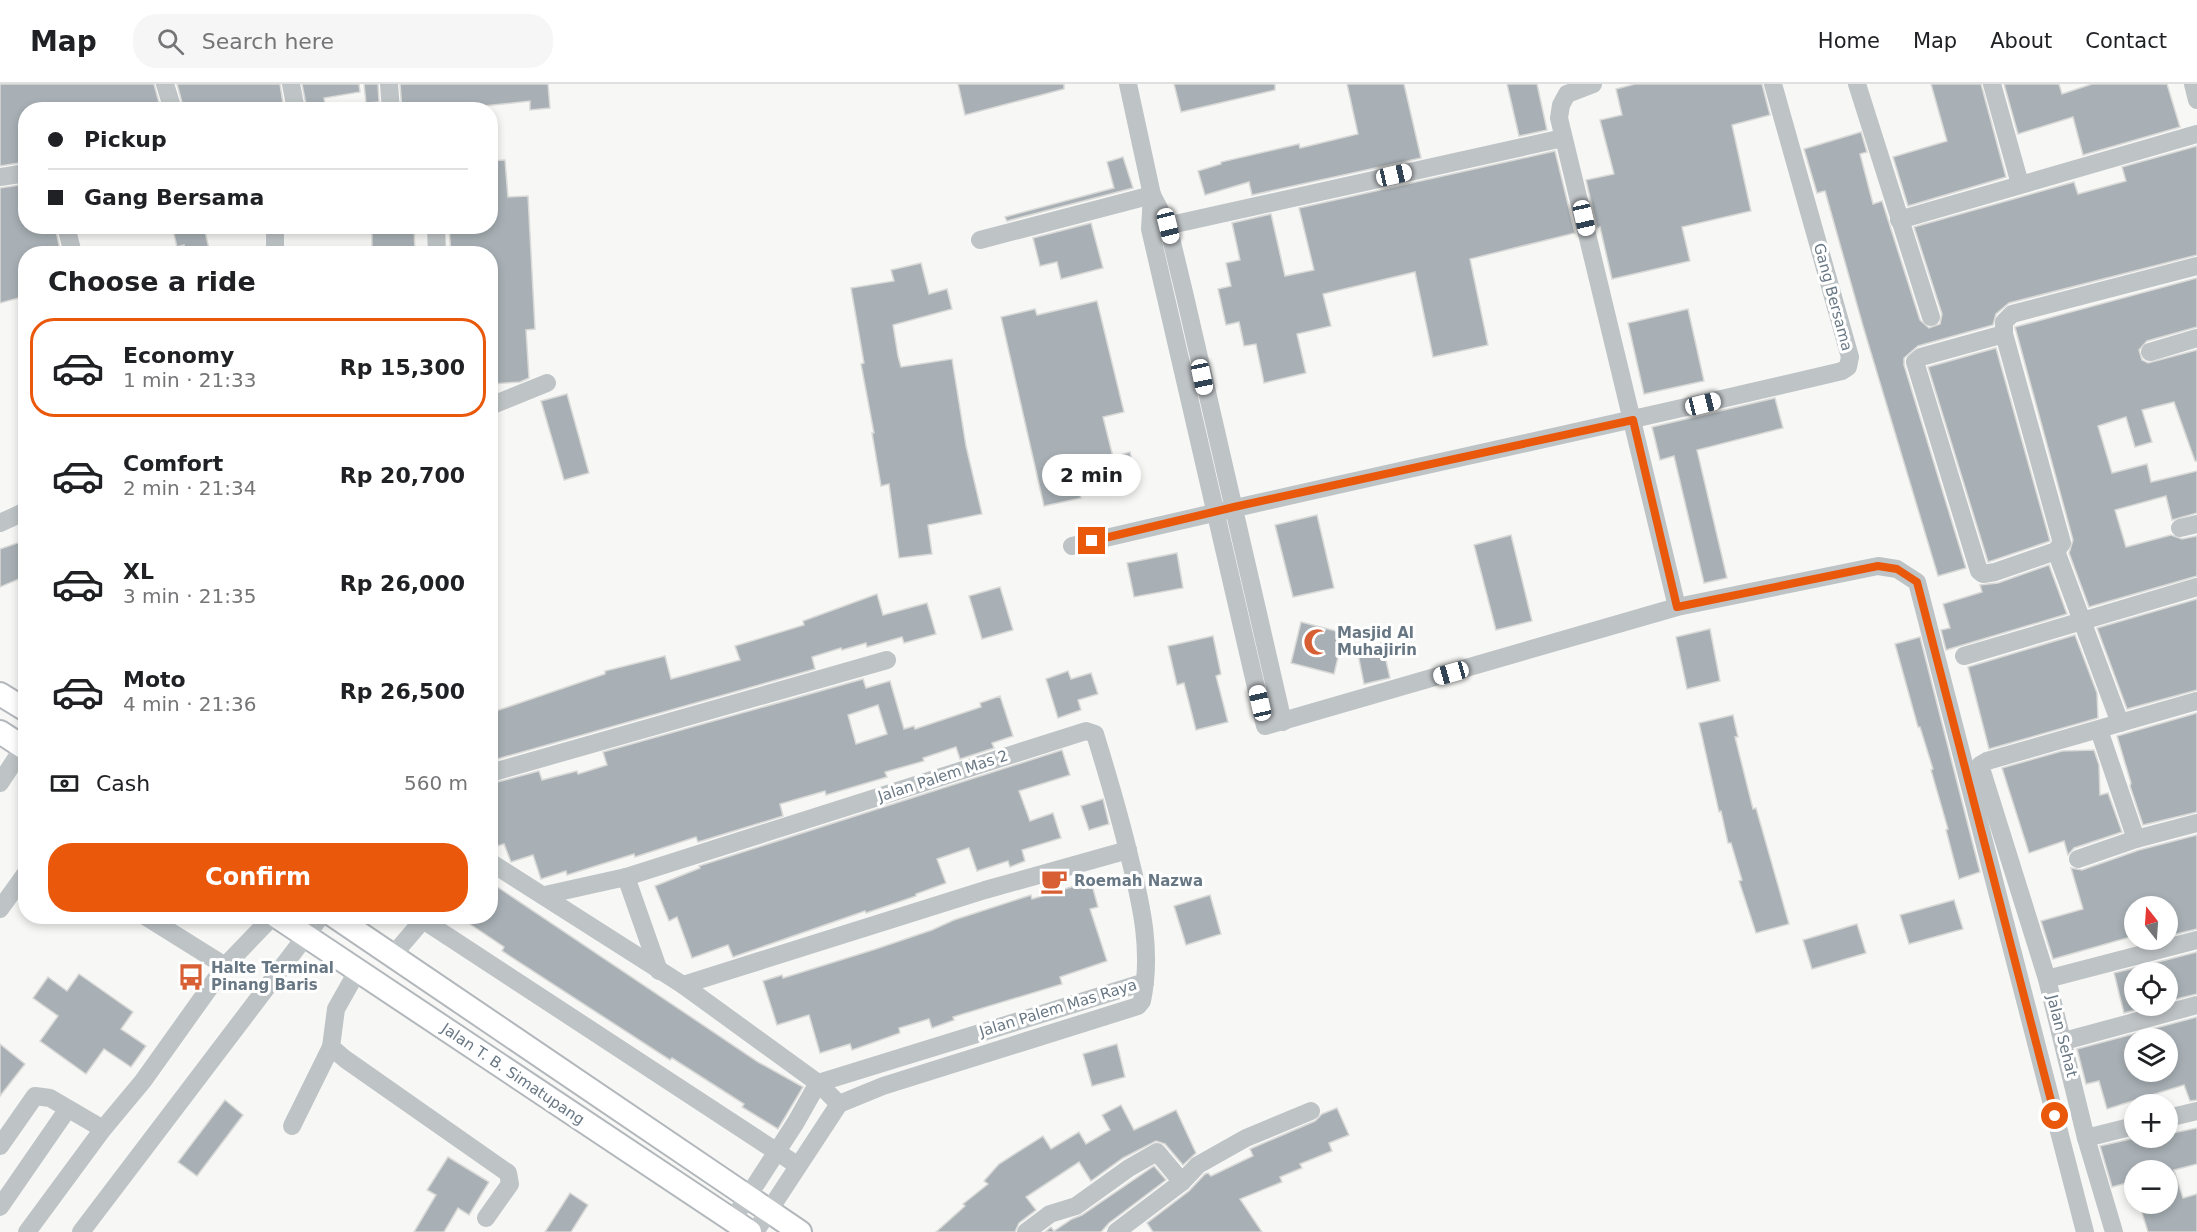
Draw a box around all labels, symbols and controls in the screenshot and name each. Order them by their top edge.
search box [133,14,553,68]
text: Map [30,25,97,58]
icon: search [154,25,187,58]
text: Search here [202,29,334,54]
text: Home [1818,29,1880,53]
text: Map [1913,29,1957,53]
text: About [1990,29,2052,53]
text: Contact [2085,29,2167,53]
text: Pickup [84,127,167,152]
car [1374,162,1414,188]
text: Gang Bersama [84,185,264,210]
car [1571,198,1597,238]
car [1155,206,1181,246]
street label: Gang Bersama [1810,241,1856,353]
text: Choose a ride [48,266,256,297]
icon: car [51,341,105,395]
text: Economy [123,343,234,368]
text: Rp 15,300 [340,355,465,380]
car [1189,358,1215,396]
text: 1 min · 21:33 [123,368,257,392]
car [1683,391,1723,417]
icon: car [51,449,105,503]
text: Comfort [123,451,223,476]
callout: 2 min [1042,454,1142,496]
text: Rp 20,700 [340,463,465,488]
text: 2 min [1060,463,1123,487]
text: 2 min · 21:34 [123,476,257,500]
route end [1078,527,1105,554]
icon: car [51,557,105,611]
text: XL [123,559,154,584]
text: Rp 26,000 [340,571,465,596]
text: 3 min · 21:35 [123,584,257,608]
place label: Masjid Al Muhajirin [1337,624,1417,659]
mosque icon: Masjid Al Muhajirin [1302,627,1332,657]
car [1431,659,1471,687]
icon: car [51,665,105,719]
text: Moto [123,667,186,692]
text: Rp 26,500 [340,679,465,704]
car [1247,683,1273,723]
text: 4 min · 21:36 [123,692,257,716]
street label: Jalan Palem Mas 2 [875,746,1010,806]
icon: cash [48,767,81,800]
text: Cash [96,771,150,796]
text: 560 m [404,771,468,795]
button: Confirm [48,843,468,912]
cafe icon: Roemah Nazwa [1039,866,1069,896]
place label: Roemah Nazwa [1074,872,1203,890]
north arrow [2124,896,2178,950]
map controls [2124,896,2178,1214]
place label: Halte Terminal Pinang Baris [211,959,334,994]
bus stop icon: Halte Terminal Pinang Baris [176,962,206,992]
button: locate [2124,962,2178,1016]
street label: Jalan Palem Mas Raya [976,975,1139,1041]
street label: Jalan Sehat [2043,992,2081,1079]
street label: Jalan T. B. Simatupang [437,1019,588,1129]
button: layers [2124,1028,2178,1082]
button: + [2124,1094,2178,1148]
route start [2041,1102,2068,1129]
button: − [2124,1160,2178,1214]

